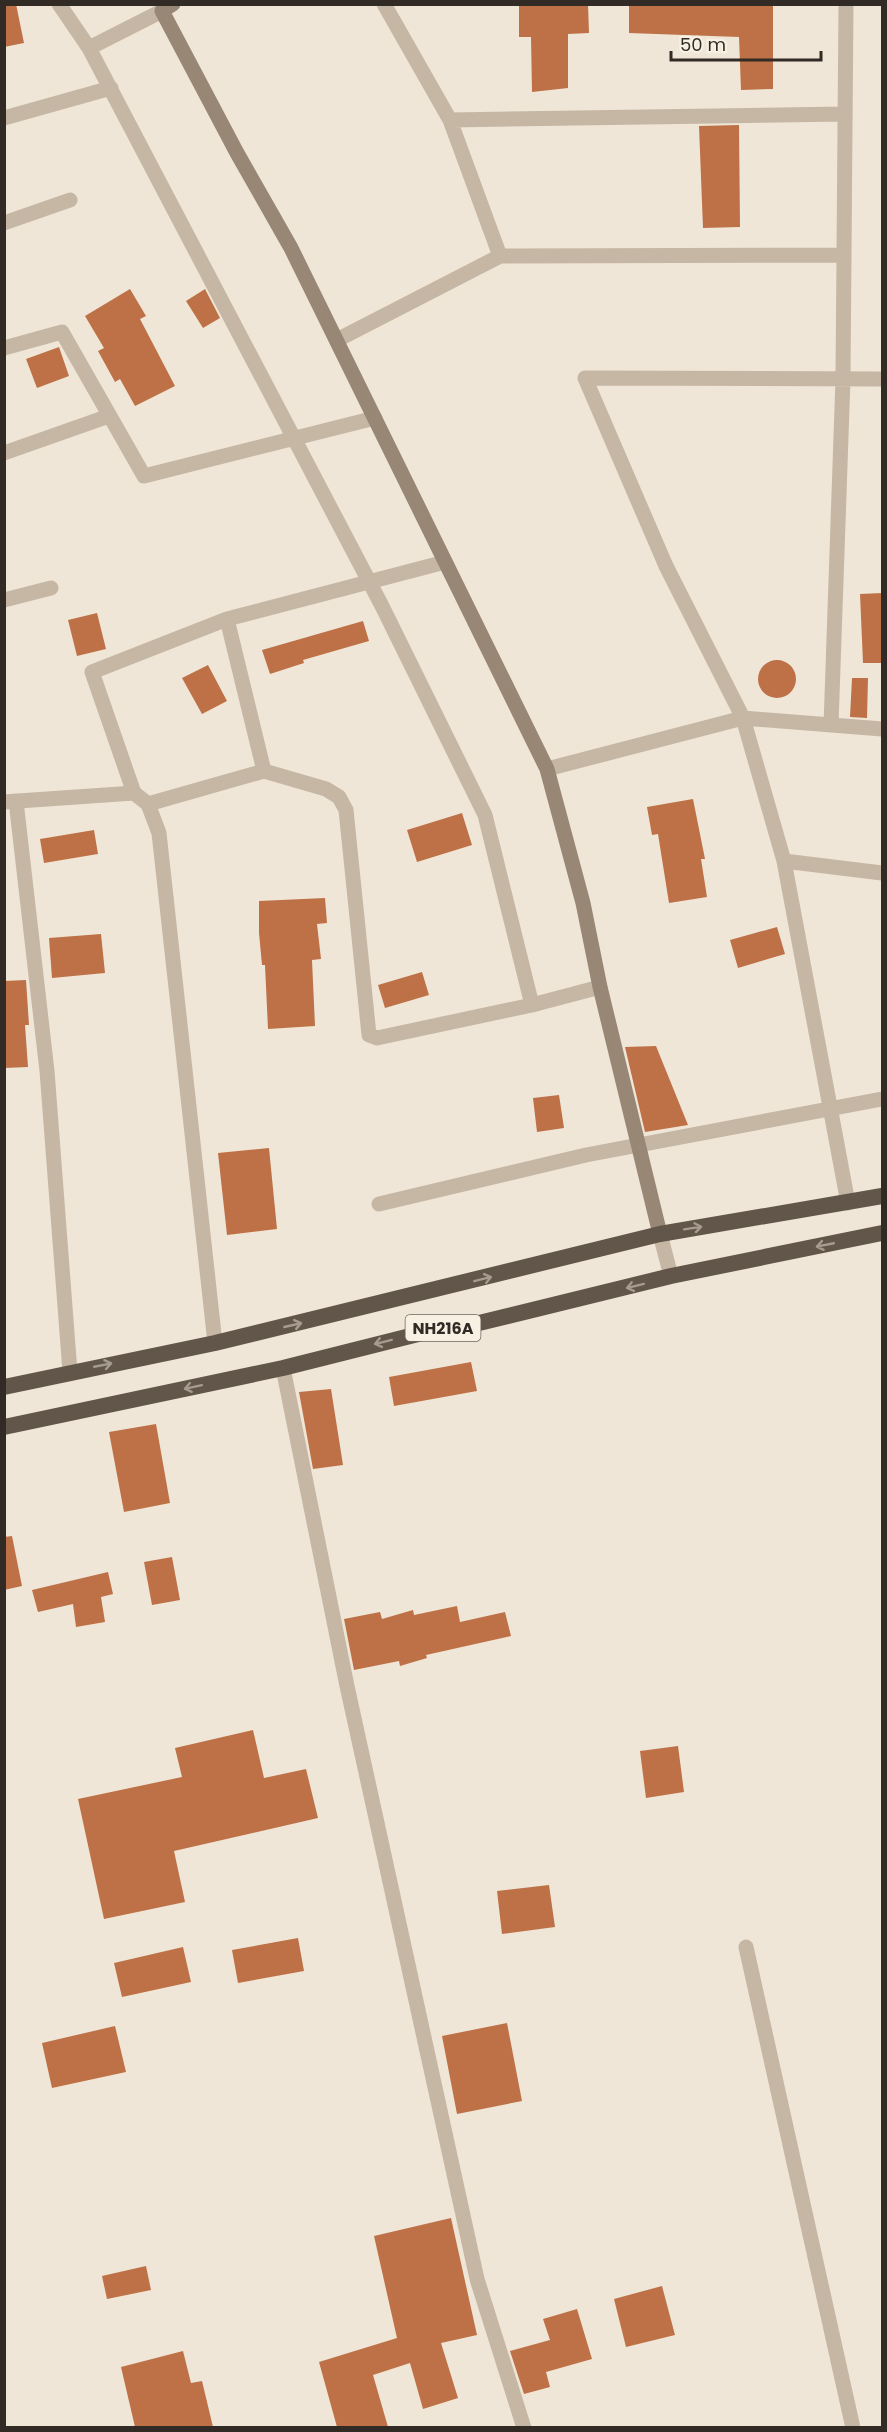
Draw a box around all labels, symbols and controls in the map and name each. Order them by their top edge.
scale bar [671,24,821,62]
text: 50 m [680,32,726,57]
one-way arrow [682,1222,702,1233]
one-way arrow [816,1240,835,1251]
one-way arrow [473,1272,492,1284]
one-way arrow [625,1280,644,1292]
road number: NH216A [406,1315,480,1341]
one-way arrow [284,1318,303,1330]
one-way arrow [374,1337,393,1349]
one-way arrow [92,1359,112,1370]
one-way arrow [184,1382,204,1393]

